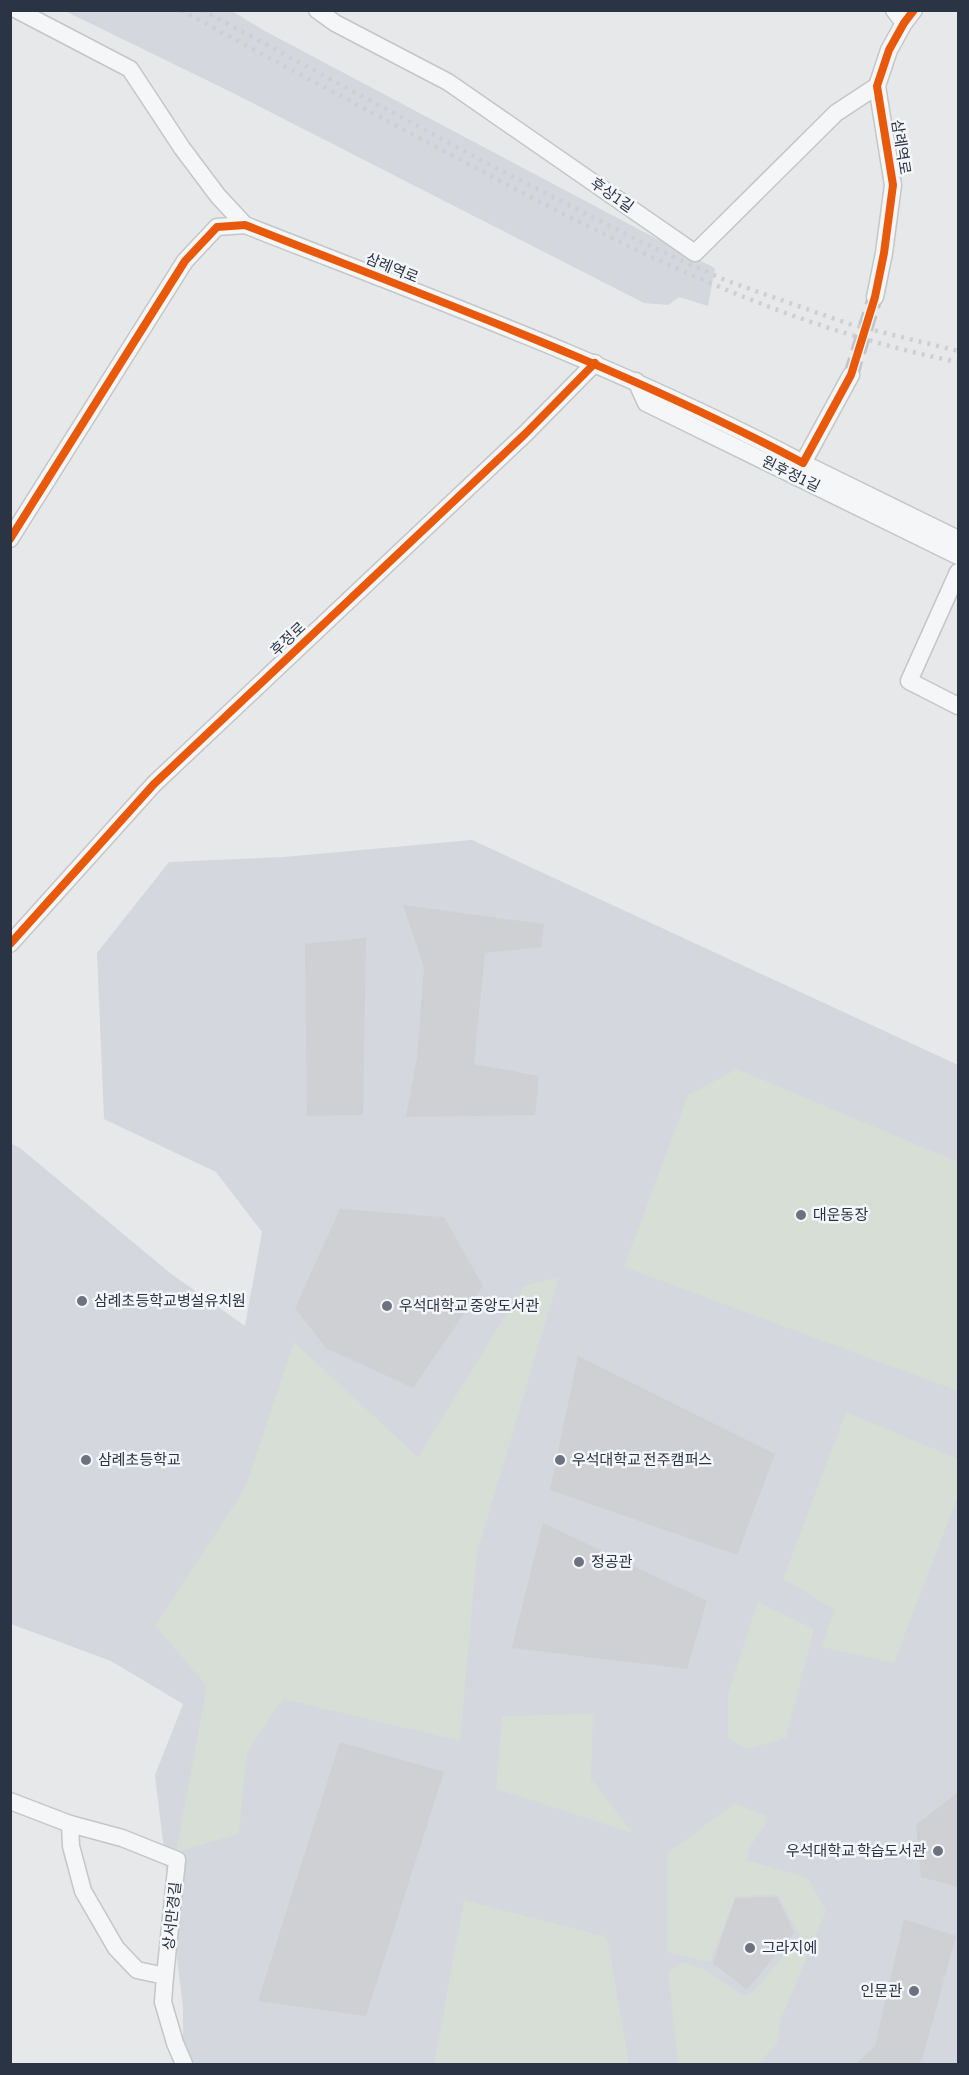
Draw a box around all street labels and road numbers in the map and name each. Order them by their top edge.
street label: 삼례역로 [889,118,914,176]
street label: 후상1길 [588,174,637,215]
street label: 삼례역로 [363,249,421,286]
street label: 원후정1길 [760,452,823,495]
street label: 후정로 [267,618,309,659]
street label: 상서만경길 [159,1881,184,1951]

